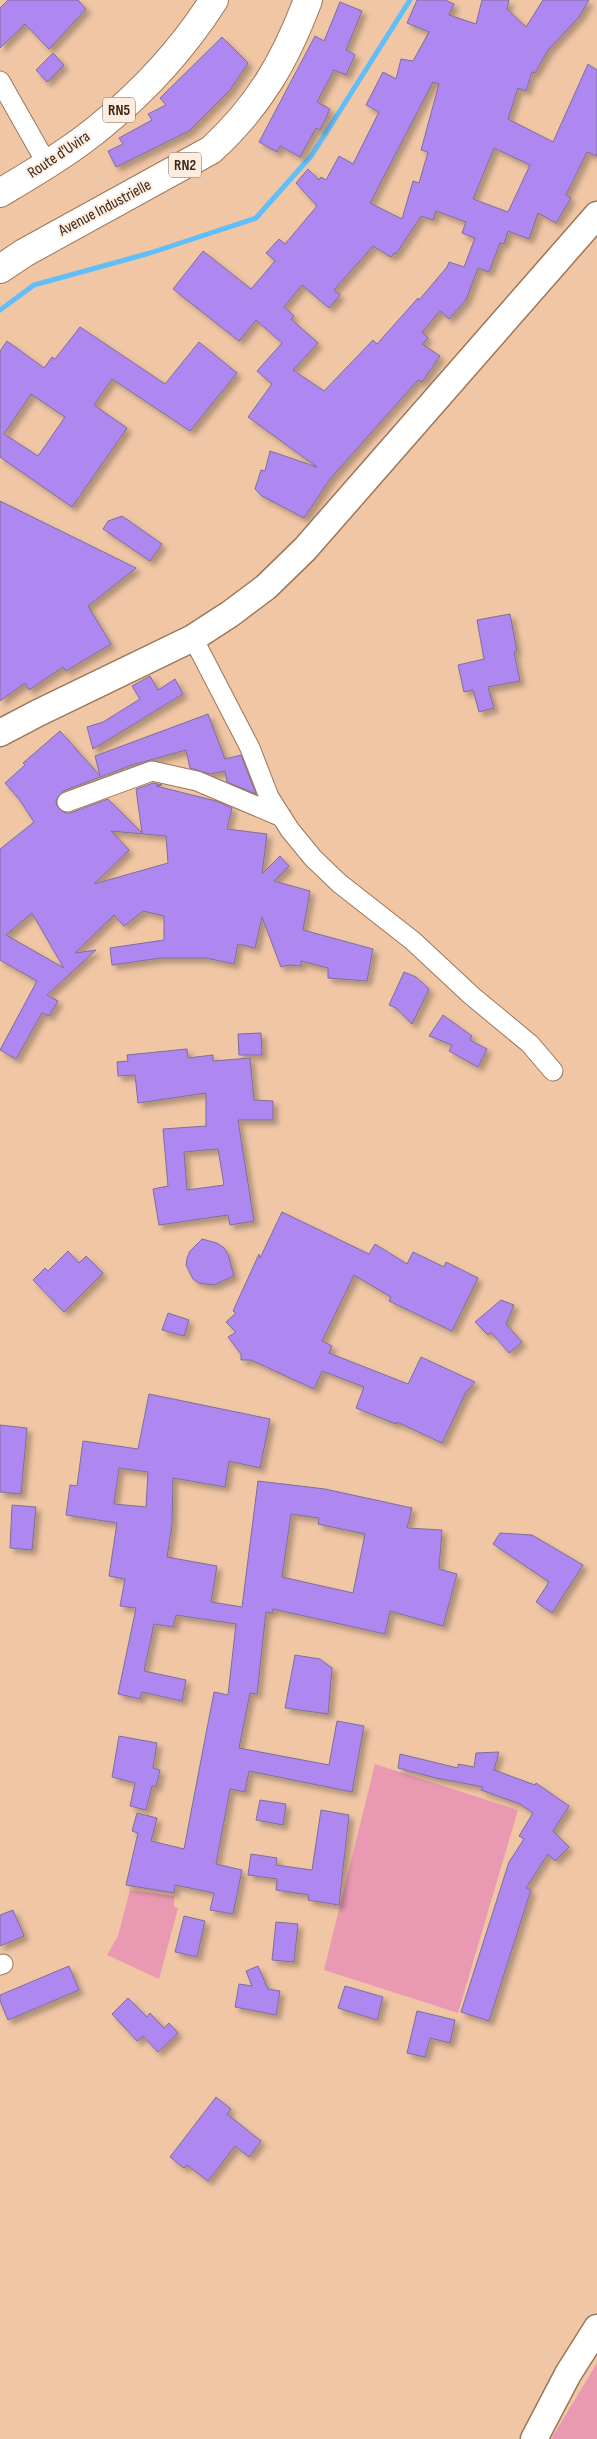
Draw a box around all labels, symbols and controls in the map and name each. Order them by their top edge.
road number: RN5 [103,98,135,122]
street label: Route d'Uvira [24,127,94,183]
road number: RN2 [169,152,201,178]
street label: Avenue Industrielle [55,176,155,241]

